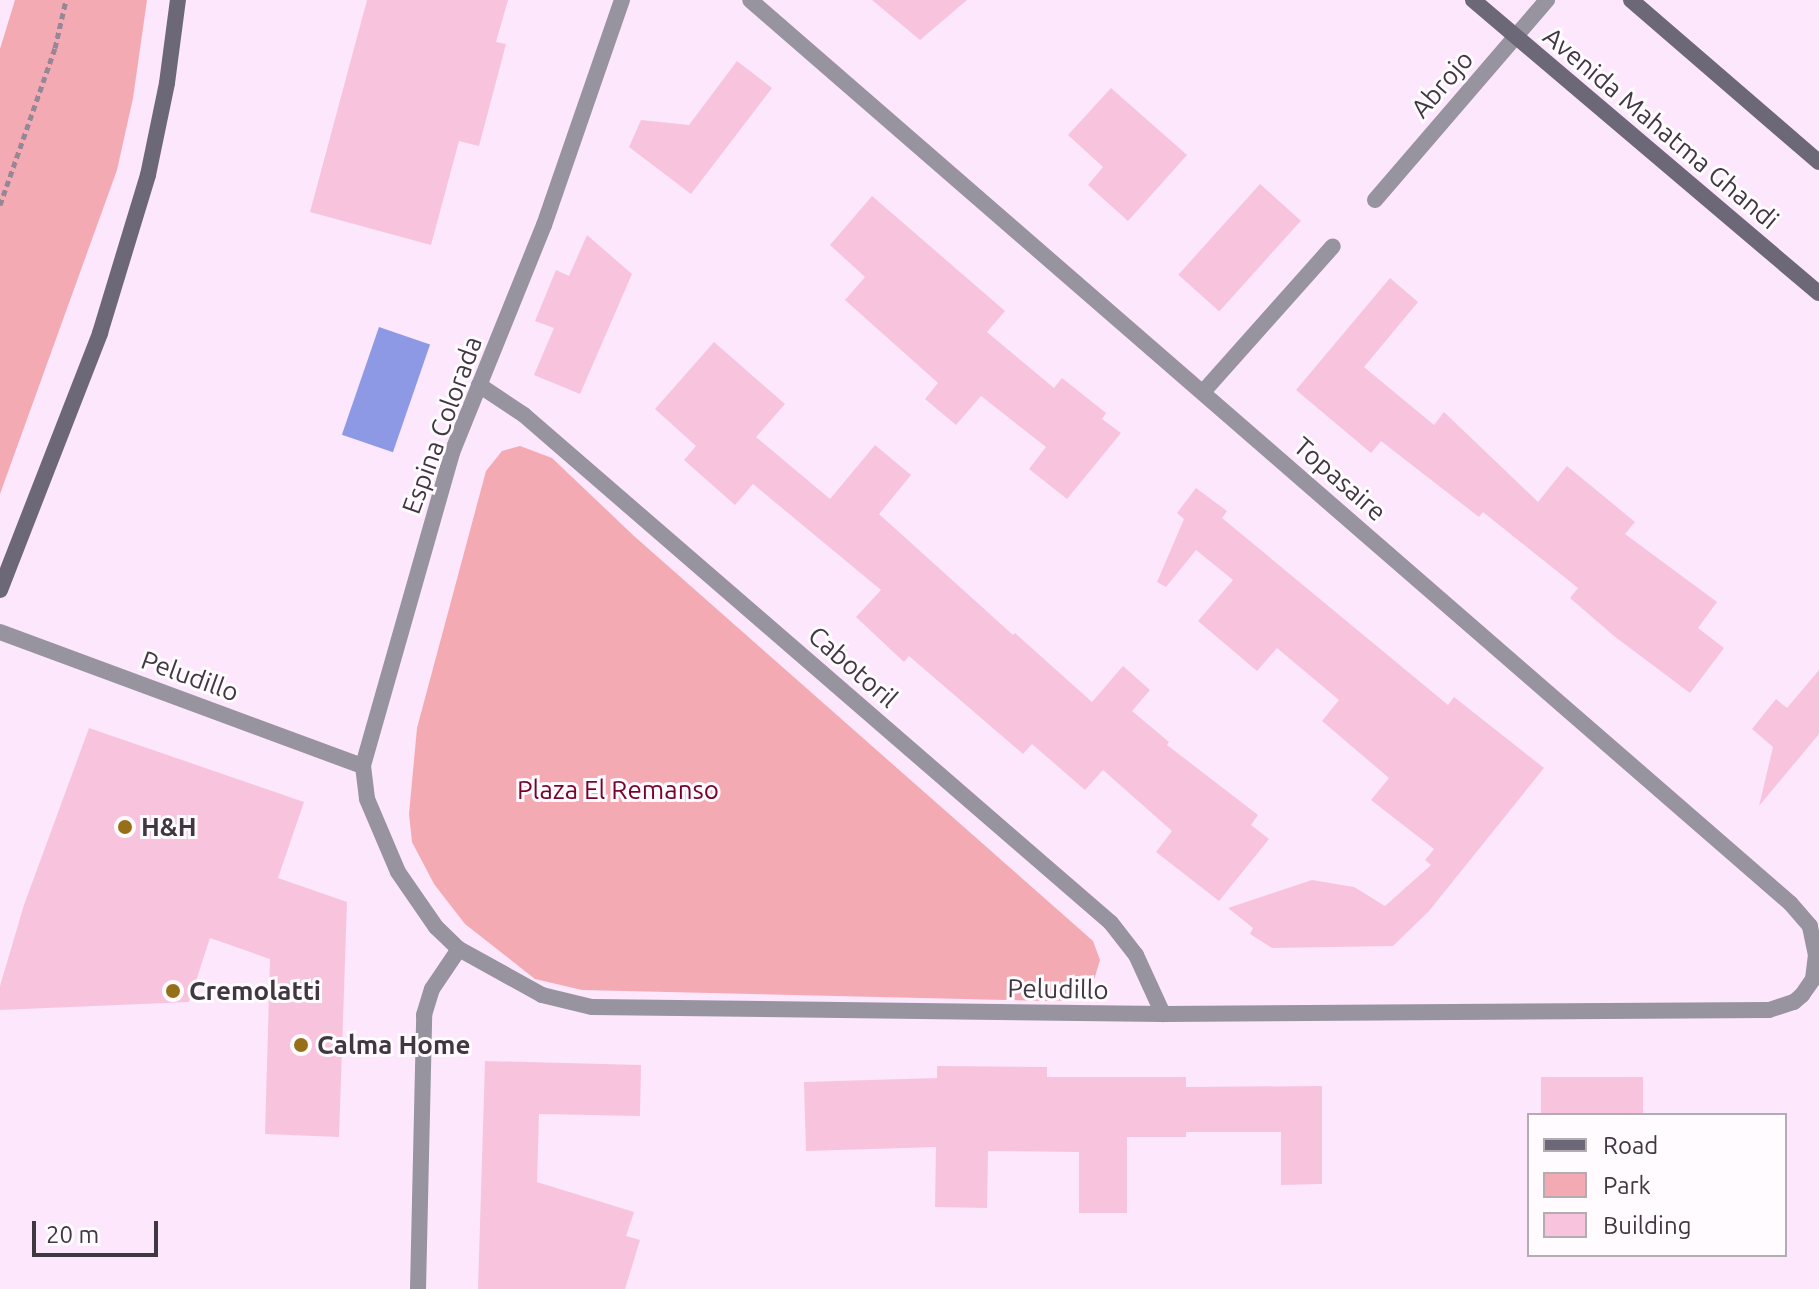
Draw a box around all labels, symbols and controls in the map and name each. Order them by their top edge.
street label: Avenida Mahatma Ghandi [1537,21,1785,235]
street label: Abrojo [1404,44,1480,124]
street label: Espina Colorada [395,332,489,518]
street label: Topasaire [1287,430,1393,528]
street label: Cabotoril [802,620,904,714]
street label: Peludillo [137,644,243,708]
park label: Plaza El Remanso [517,774,719,806]
place label: H&H [141,811,197,843]
marker: H&H [116,818,134,836]
street label: Peludillo [1007,973,1109,1005]
place label: Cremolatti [189,975,321,1007]
marker: Cremolatti [164,982,182,1000]
place label: Calma Home [317,1029,470,1061]
marker: Calma Home [292,1036,310,1054]
legend [1527,1113,1787,1257]
text: Road [1603,1132,1658,1159]
text: Park [1603,1172,1651,1199]
scale bar [36,1205,162,1255]
text: Building [1603,1212,1691,1239]
text: 20 m [46,1221,99,1248]

